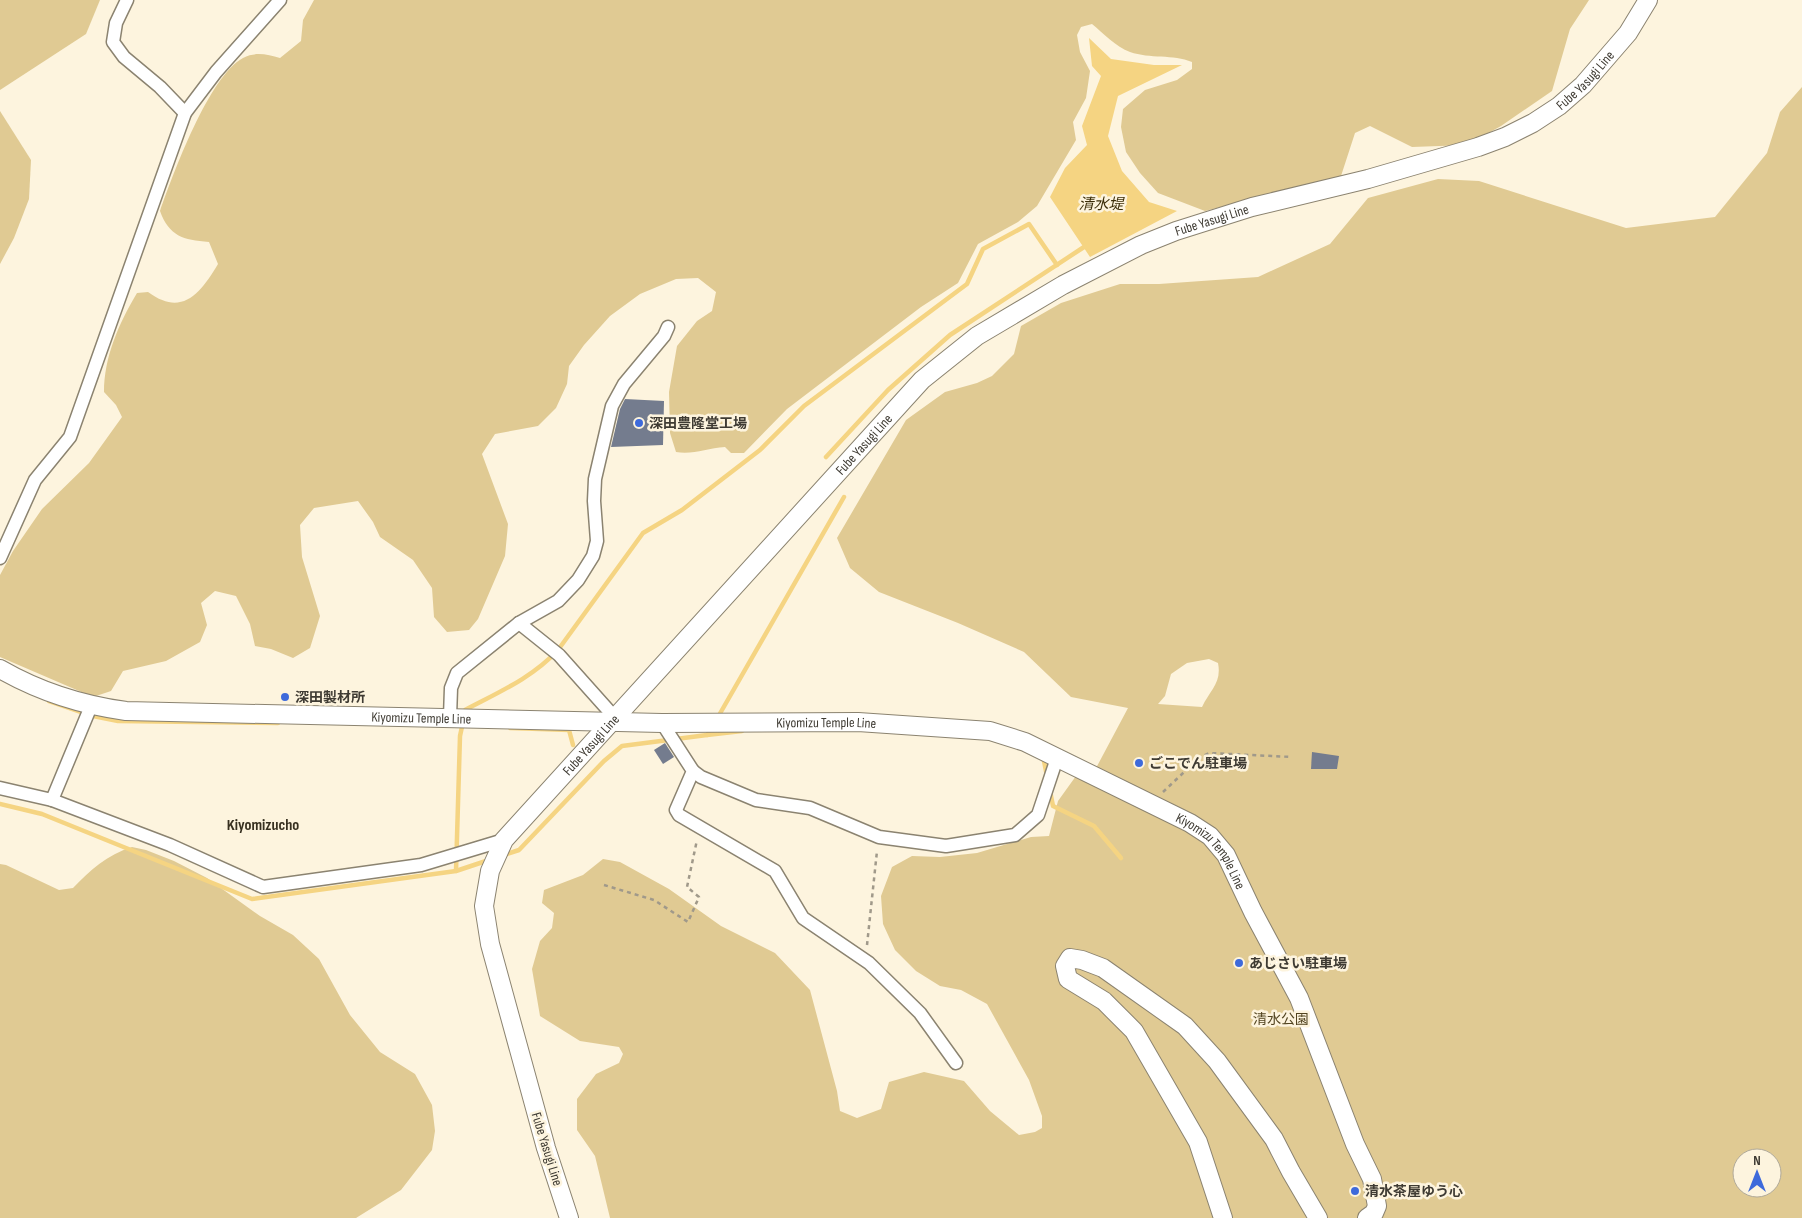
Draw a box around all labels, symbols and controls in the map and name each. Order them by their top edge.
street label: Fube Yasugi Line [1552,47,1618,113]
water label: 清水堤 [1078,195,1125,214]
street label: Fube Yasugi Line [1173,200,1251,239]
street label: Fube Yasugi Line [832,410,896,478]
place label: 深田豊隆堂工場 [649,415,747,432]
marker: 深田豊隆堂工場 [633,417,645,429]
place label: 深田製材所 [295,689,365,706]
marker: 深田製材所 [279,691,291,703]
street label: Kiyomizu Temple Line [371,708,471,727]
street label: Fube Yasugi Line [559,711,623,779]
street label: Kiyomizu Temple Line [776,713,877,732]
place label: ごこでん駐車場 [1149,755,1247,772]
marker: ごこでん駐車場 [1133,757,1145,769]
street label: Kiyomizu Temple Line [1173,809,1249,892]
district label: Kiyomizucho [227,816,299,835]
place label: あじさい駐車場 [1249,955,1347,972]
marker: あじさい駐車場 [1233,957,1245,969]
park label: 清水公園 [1253,1011,1309,1028]
street label: Fube Yasugi Line [528,1110,566,1188]
north arrow [1732,1148,1782,1198]
text: N [1753,1152,1761,1169]
place label: 清水茶屋ゆう心 [1365,1183,1463,1200]
marker: 清水茶屋ゆう心 [1349,1185,1361,1197]

